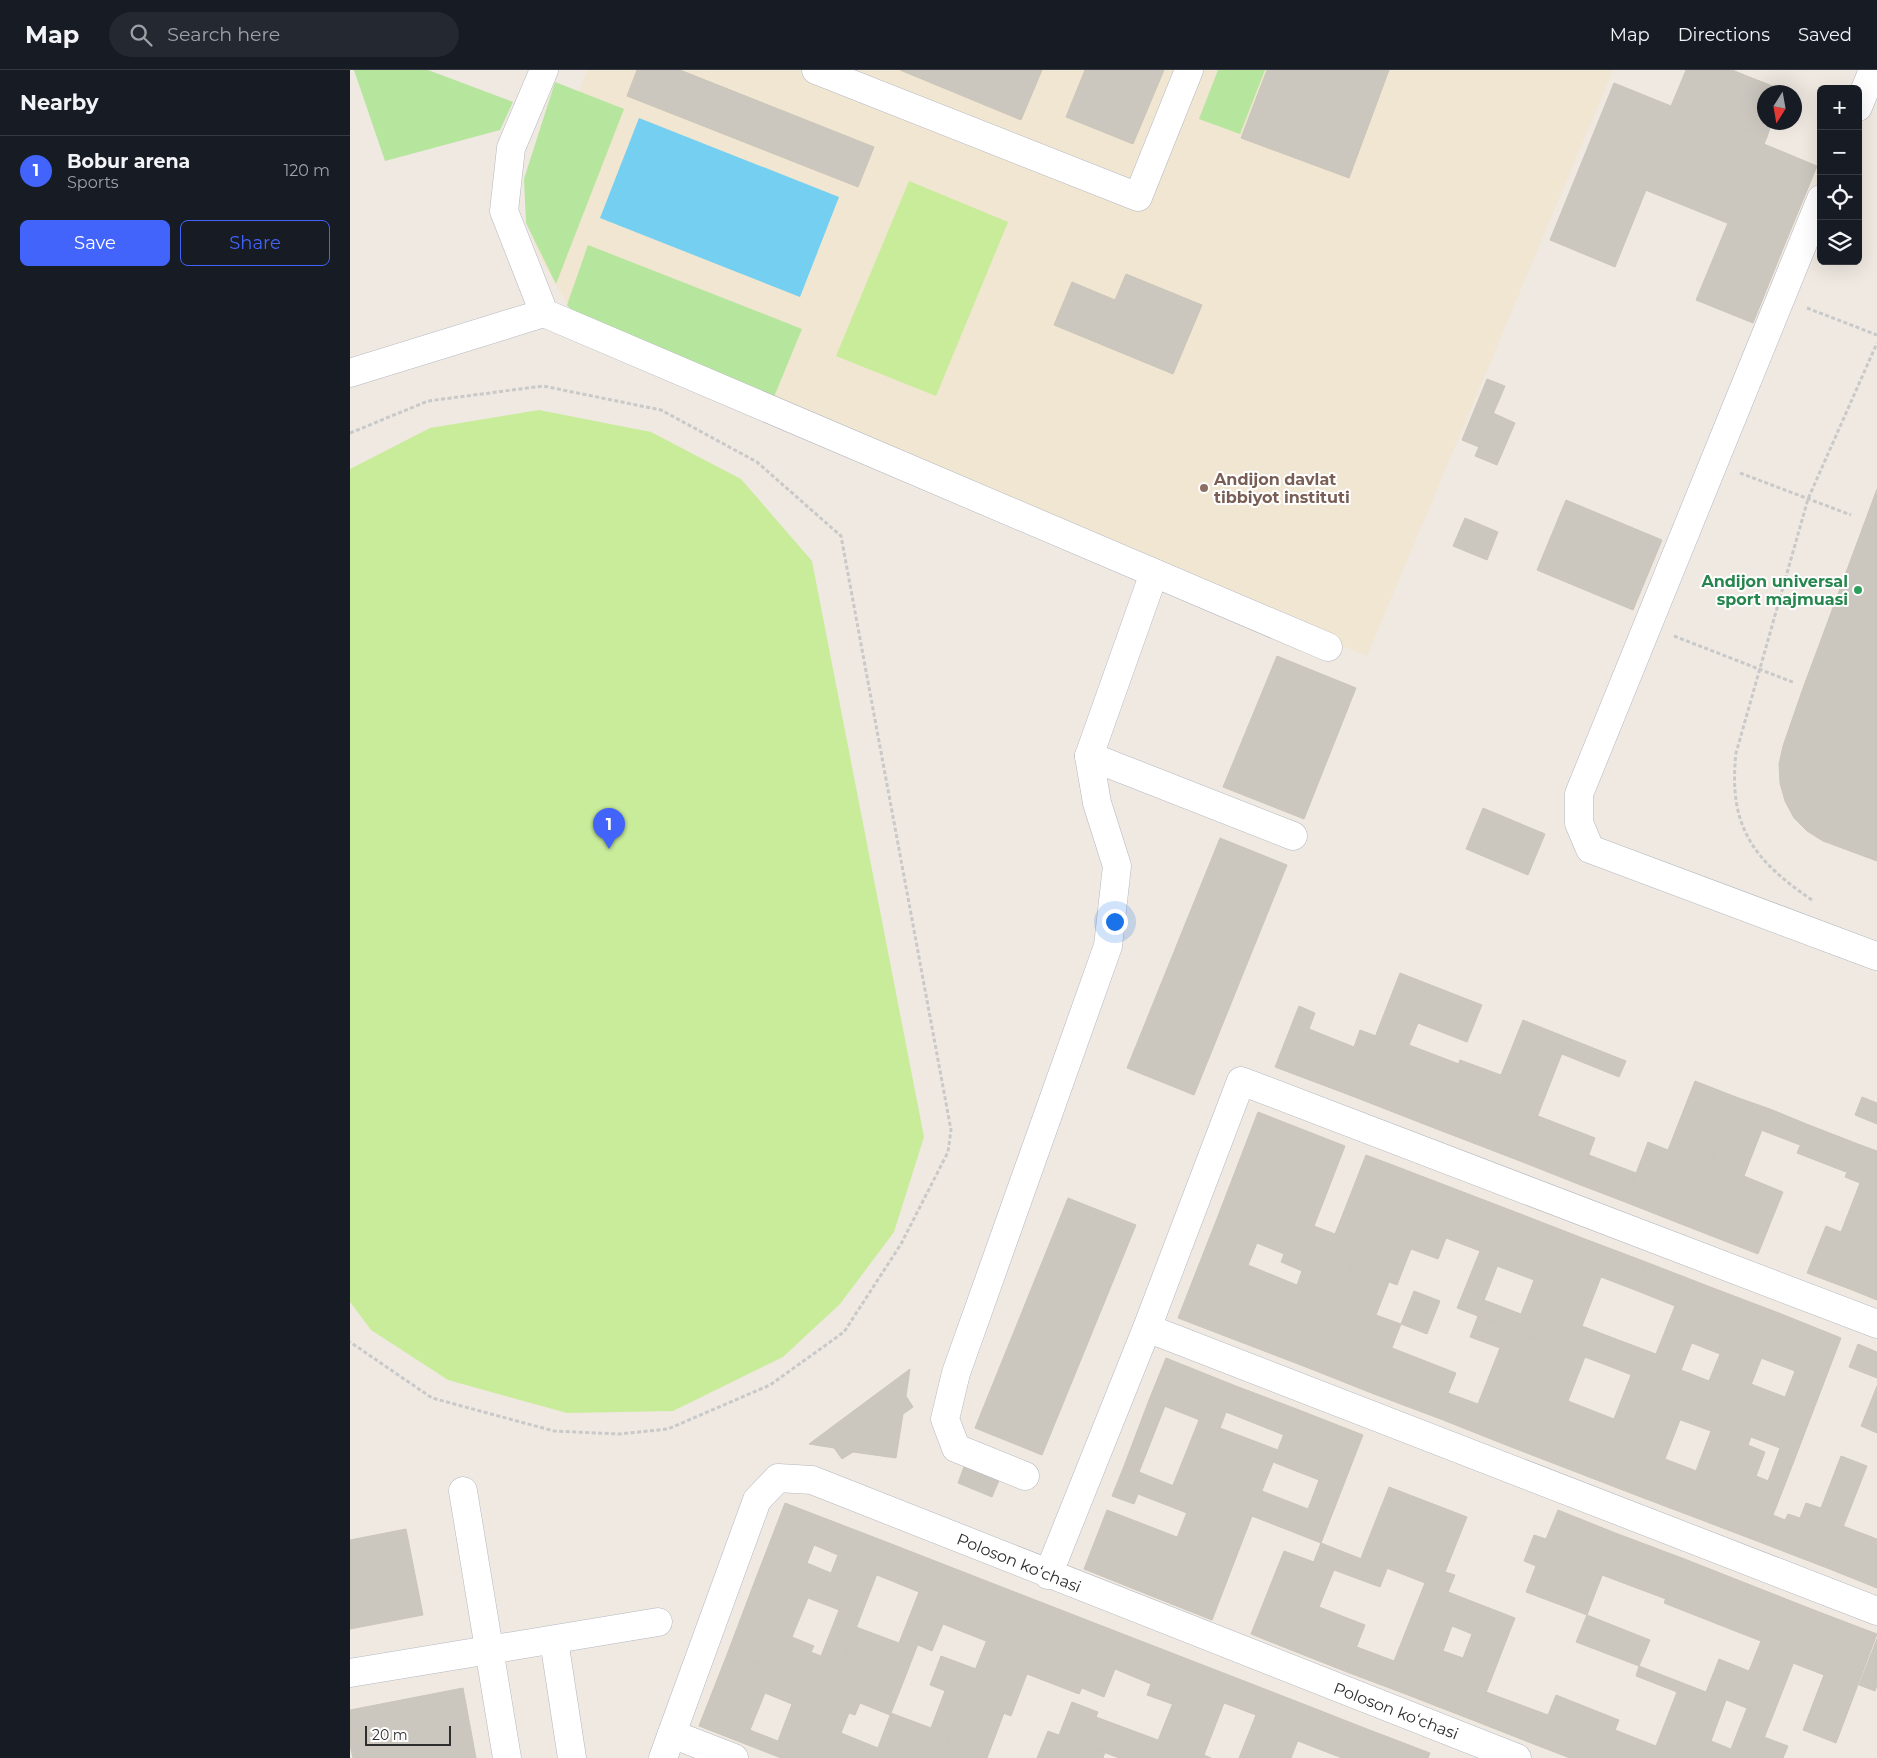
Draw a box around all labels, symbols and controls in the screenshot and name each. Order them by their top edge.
search box [109,12,459,57]
text: Map [25,20,79,49]
icon: search [127,21,155,49]
text: Search here [167,23,280,46]
text: Map [1610,24,1650,46]
text: Directions [1678,24,1770,46]
text: Saved [1798,24,1852,46]
north arrow [1757,85,1802,130]
map controls [1817,85,1862,265]
button: + [1817,85,1862,130]
text: Nearby [20,90,99,115]
button: − [1817,130,1862,175]
text: Bobur arena [67,150,190,173]
text: 1 [33,161,39,180]
text: 120 m [283,161,330,180]
text: Sports [67,173,119,192]
button: locate [1817,175,1862,220]
button: Save [20,220,170,266]
button: Share [180,220,330,266]
button: layers [1817,220,1862,265]
place label: Andijon davlat tibbiyot instituti [1213,470,1350,507]
marker: Andijon davlat tibbiyot instituti [1198,482,1210,494]
place label: Andijon universal sport majmuasi [1700,572,1848,609]
marker: Andijon universal sport majmuasi [1852,584,1864,596]
pin: 1 [593,808,625,849]
your location [1102,909,1128,935]
street label: Poloson koʻchasi [954,1529,1084,1597]
street label: Poloson koʻchasi [1331,1678,1461,1744]
scale bar [365,1723,451,1746]
text: 20 m [372,1726,408,1744]

